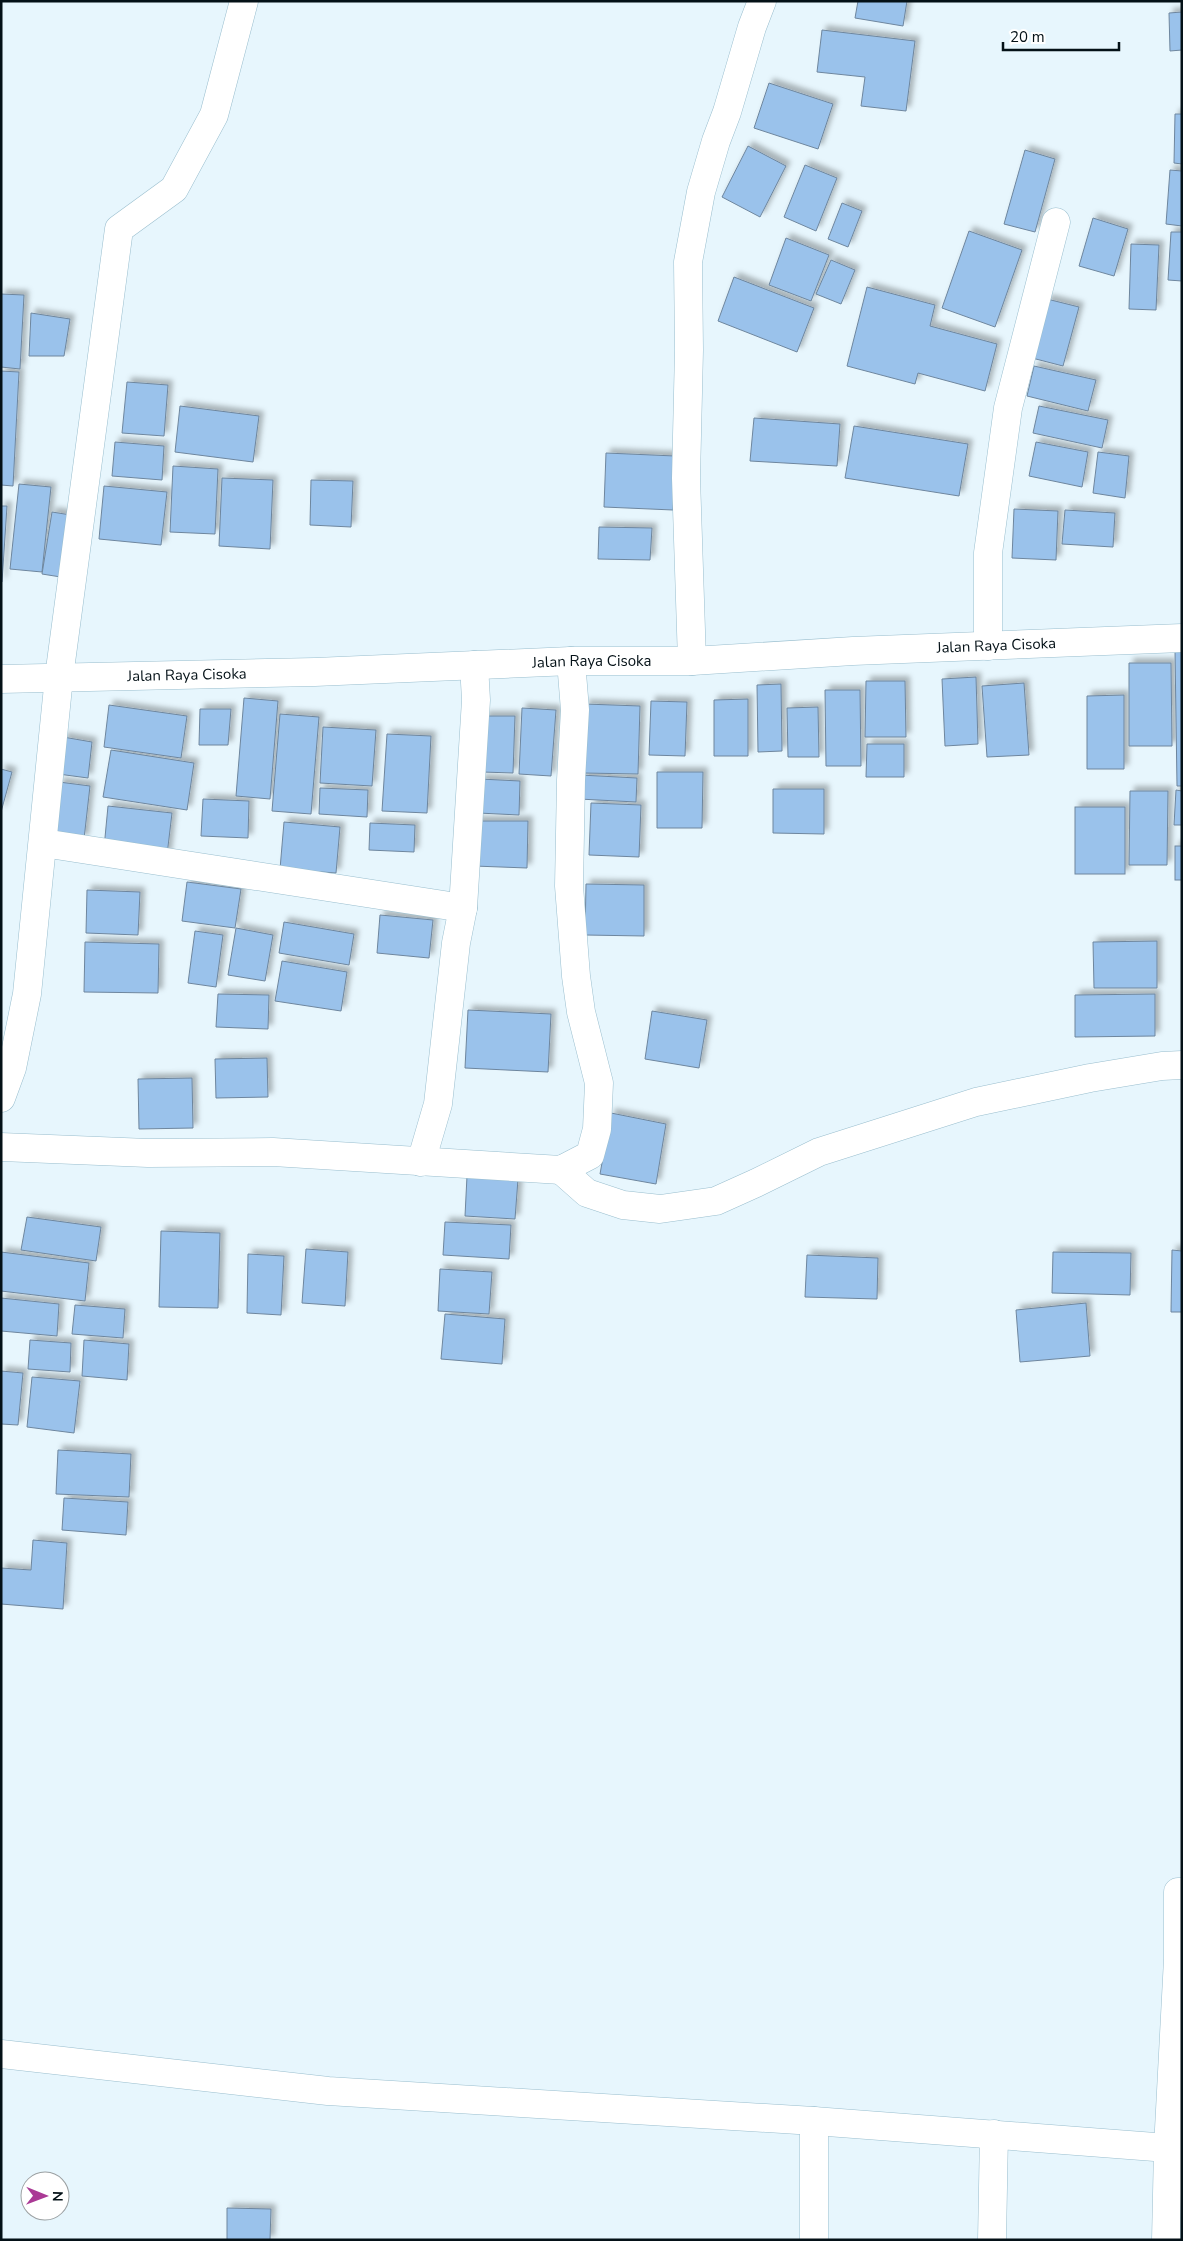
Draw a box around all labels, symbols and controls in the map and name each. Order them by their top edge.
scale bar [1003,20,1119,52]
text: 20 m [1010,27,1045,47]
street label: Jalan Raya Cisoka [935,633,1056,658]
street label: Jalan Raya Cisoka [531,651,651,673]
street label: Jalan Raya Cisoka [126,664,247,686]
north arrow [20,2171,70,2221]
text: N [48,2191,67,2202]

